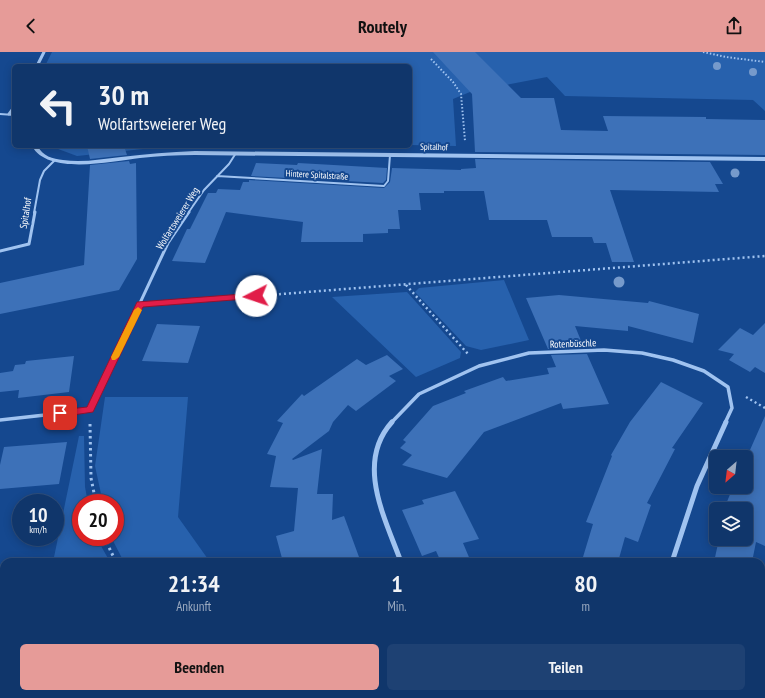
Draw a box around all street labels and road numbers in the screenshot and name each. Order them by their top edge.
street label: Spitalhof [420,141,449,152]
street label: Hintere Spitalstraße [286,167,349,182]
street label: Wolfartsweierer Weg [153,185,202,252]
street label: Spitalhof [17,196,34,229]
street label: Rotenbüschle [550,336,596,351]

